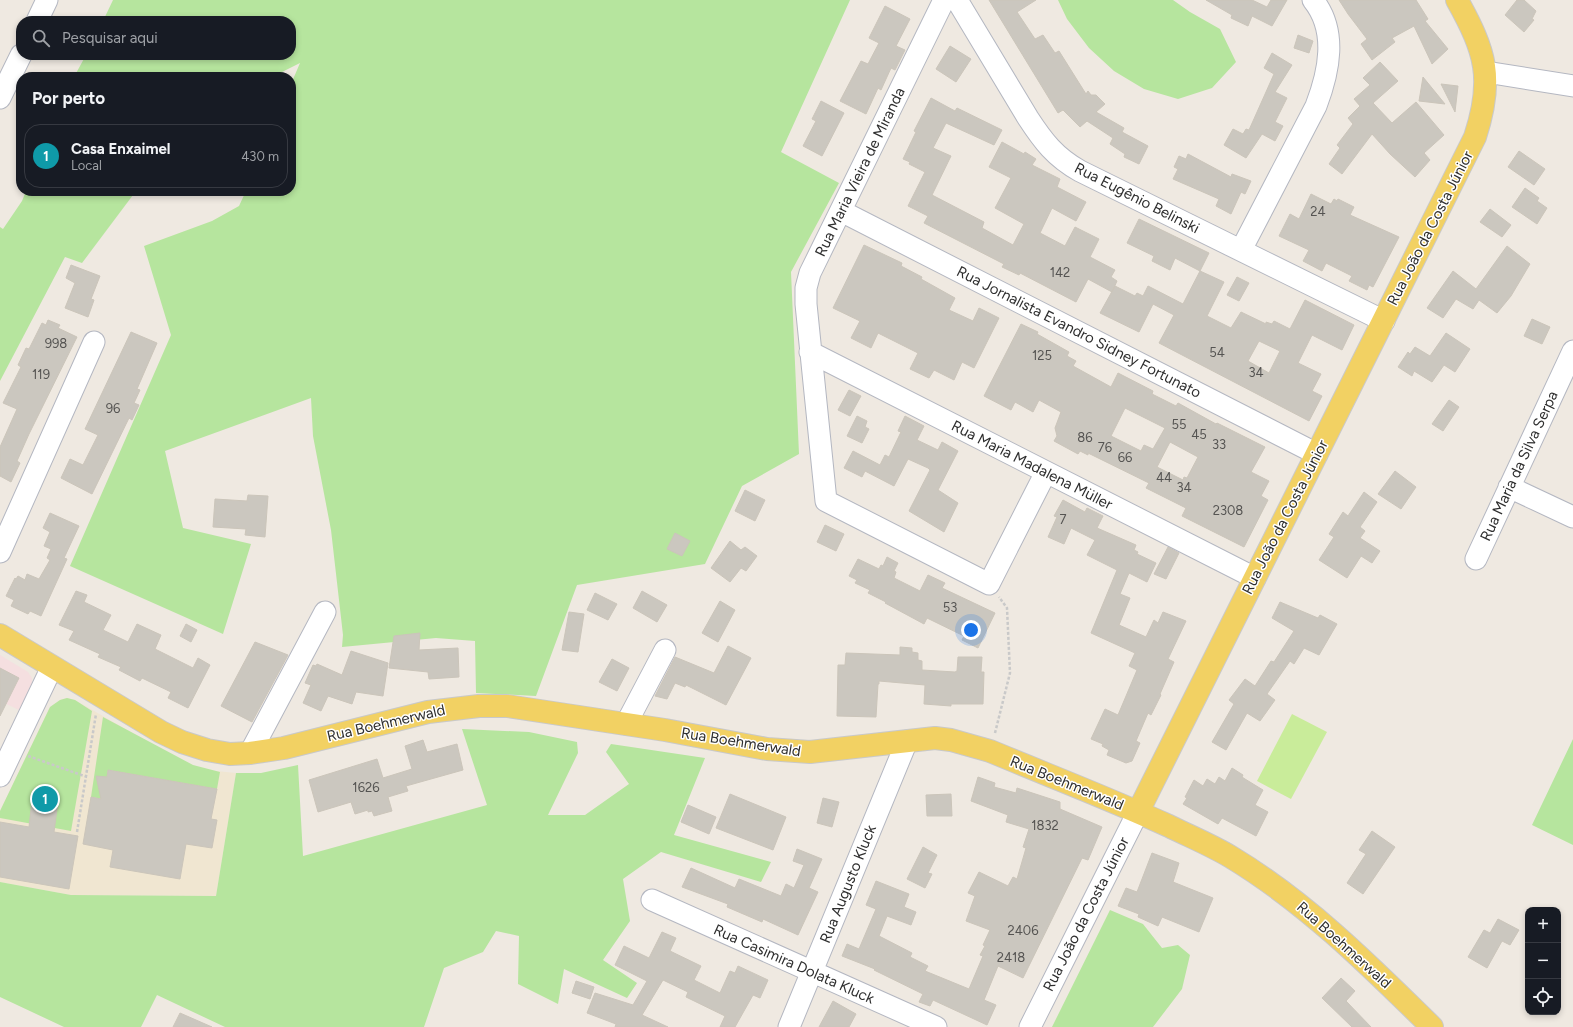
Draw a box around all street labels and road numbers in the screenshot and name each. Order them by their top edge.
street label: Rua Maria Vieira de Miranda [811,85,909,259]
street label: Rua João da Costa Júnior [1383,148,1477,308]
street label: Rua Eugênio Belinski [1071,159,1203,237]
street label: Rua Jornalista Evandro Sidney Fortunato [954,262,1204,402]
street label: Rua Maria da Silva Serpa [1476,388,1562,544]
street label: Rua Maria Madalena Müller [948,417,1116,513]
street label: Rua João da Costa Júnior [1238,437,1332,597]
street label: Rua Boehmerwald [325,701,447,745]
street label: Rua Boehmerwald [680,724,802,760]
street label: Rua Boehmerwald [1008,752,1126,814]
street label: Rua Augusto Kluck [816,822,880,946]
street label: Rua João da Costa Júnior [1039,834,1133,994]
street label: Rua Boehmerwald [1293,898,1395,992]
street label: Rua Casimira Dolata Kluck [711,920,878,1008]

